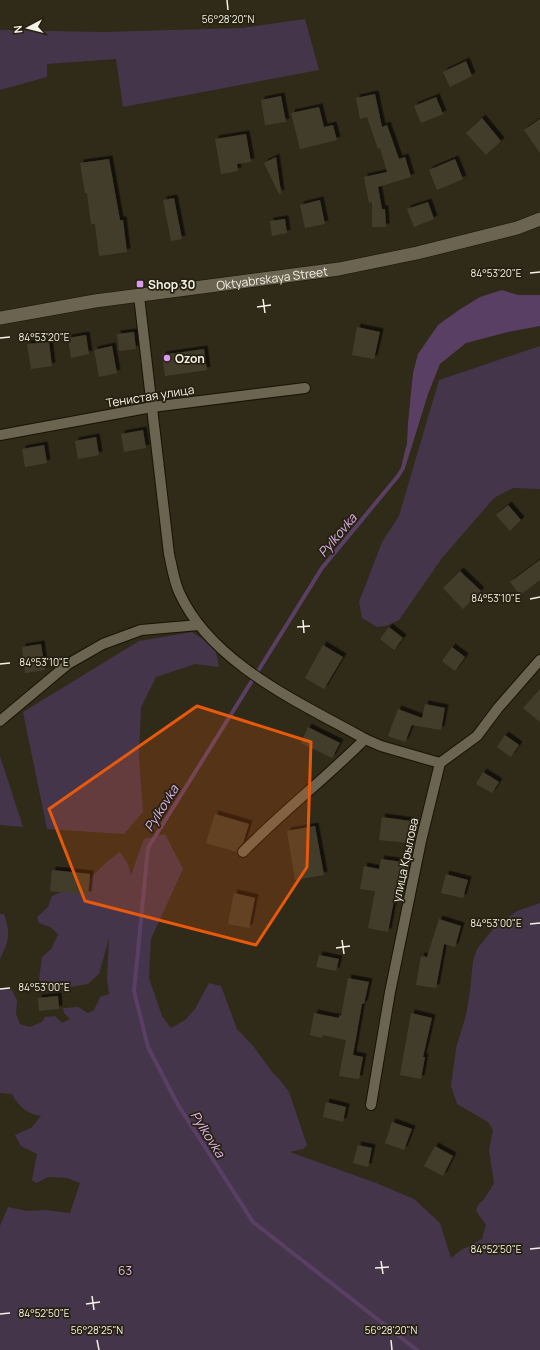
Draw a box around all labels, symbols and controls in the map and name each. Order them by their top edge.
north arrow [8,8,48,48]
text: 56°28'20"N [202,12,254,26]
text: N [10,24,26,34]
street label: Oktyabrskaya Street [215,262,329,294]
text: 84°53'20"E [470,266,522,280]
place label: Shop 30 [148,276,196,293]
marker: Shop 30 [135,279,145,289]
text: 84°53'20"E [18,330,70,344]
place label: Ozon [175,350,205,367]
marker: Ozon [162,353,172,363]
street label: Тенистая улица [105,381,195,411]
water label: Pylkovka [313,509,361,561]
text: 84°53'10"E [471,591,521,605]
text: 84°53'10"E [19,655,69,669]
water label: Pylkovka [140,781,183,835]
street label: улица Крылова [388,816,422,904]
text: 84°53'00"E [470,916,522,930]
text: 84°53'00"E [18,980,70,994]
water label: Pylkovka [187,1107,230,1161]
text: 84°52'50"E [470,1242,522,1256]
park label: 63 [118,1262,132,1279]
text: 84°52'50"E [18,1306,70,1320]
text: 56°28'25"N [71,1323,123,1337]
text: 56°28'20"N [365,1323,417,1337]

